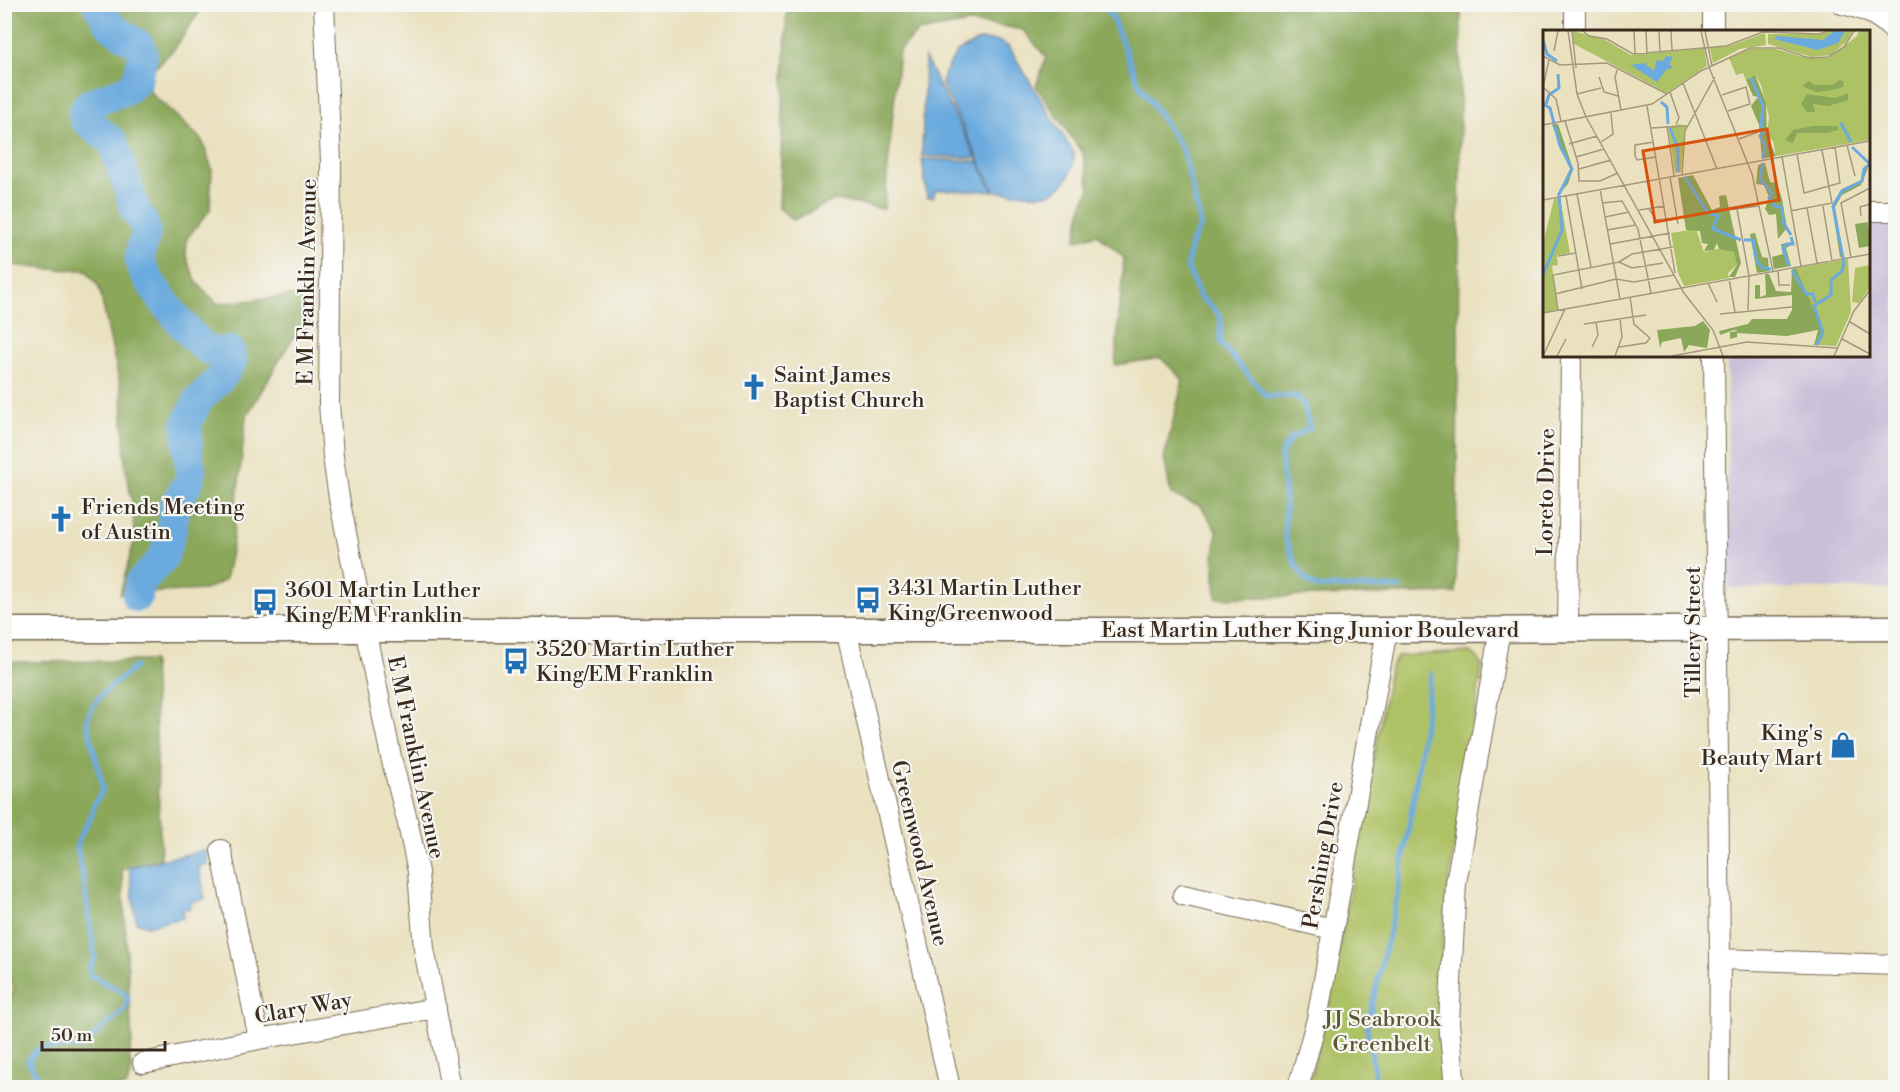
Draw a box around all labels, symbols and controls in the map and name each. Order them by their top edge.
inset map [1543,30,1870,357]
street label: E M Franklin Avenue [292,178,323,386]
place label: Saint James Baptist Church [773,362,925,414]
church icon: Saint James Baptist Church [739,372,769,402]
street label: Loreto Drive [1532,428,1561,556]
place label: Friends Meeting of Austin [81,494,245,546]
church icon: Friends Meeting of Austin [46,504,76,534]
street label: Tillery Street [1680,566,1707,698]
place label: 3431 Martin Luther King/Greenwood [888,575,1082,627]
place label: 3601 Martin Luther King/EM Franklin [285,577,481,629]
bus stop icon: 3431 Martin Luther King/Greenwood [853,585,883,615]
bus stop icon: 3601 Martin Luther King/EM Franklin [250,587,280,617]
street label: East Martin Luther King Junior Boulevard [1101,617,1520,644]
place label: 3520 Martin Luther King/EM Franklin [536,636,734,688]
bus stop icon: 3520 Martin Luther King/EM Franklin [501,646,531,676]
street label: E M Franklin Avenue [381,653,450,861]
place label: King's Beauty Mart [1700,720,1823,772]
shop icon: King's Beauty Mart [1828,730,1858,760]
street label: Greenwood Avenue [885,758,954,949]
street label: Pershing Drive [1297,779,1350,931]
street label: Clary Way [252,987,354,1030]
park label: JJ Seabrook Greenbelt [1322,1006,1442,1058]
scale bar [42,1014,165,1052]
text: 50 m [51,1024,93,1047]

